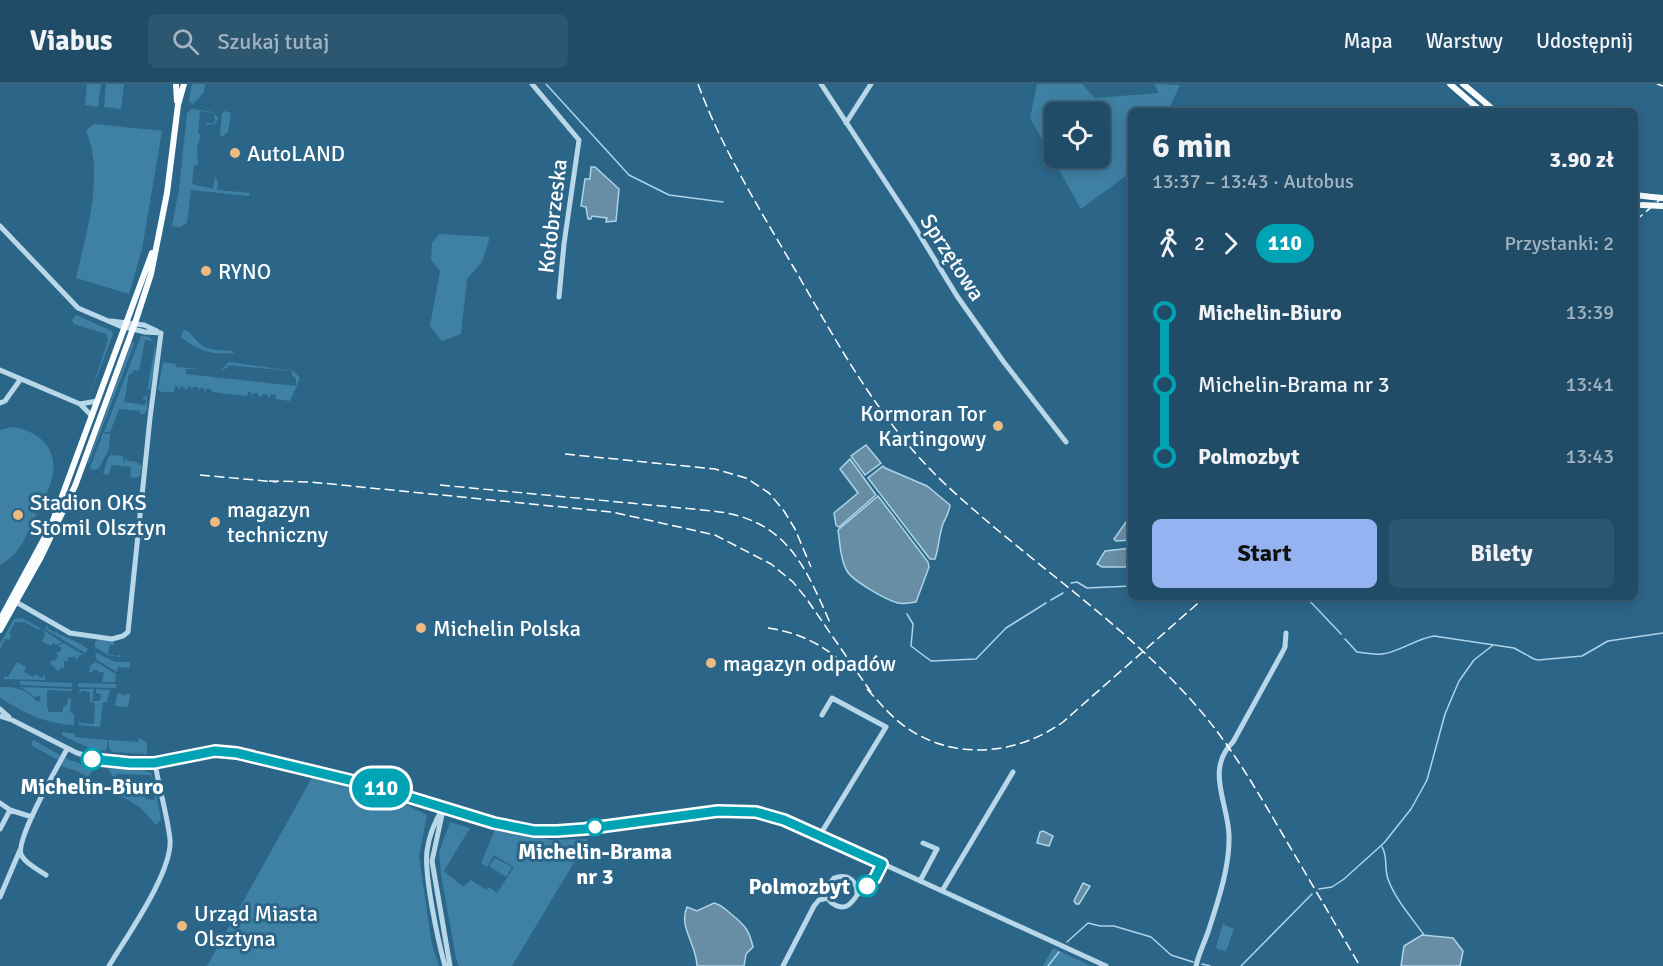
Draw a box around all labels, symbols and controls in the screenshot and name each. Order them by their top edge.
search box [148,14,568,68]
text: Viabus [30,24,112,58]
icon: search [169,25,202,58]
text: Szukaj tutaj [217,28,329,55]
text: Mapa [1343,28,1393,54]
text: Warstwy [1426,28,1503,54]
text: Udostępnij [1536,28,1633,54]
map controls [1044,102,1110,168]
button: locate [1044,102,1110,168]
text: 6 min [1152,126,1232,167]
place label: AutoLAND [247,140,345,167]
marker: AutoLAND [228,146,242,160]
text: 3.90 zł [1549,146,1614,173]
street label: Kołobrzeska [532,157,573,275]
text: 13:37 – 13:43 · Autobus [1152,169,1354,194]
street label: Sprzętowa [915,209,991,306]
icon: walk [1152,227,1185,260]
icon: forward [1214,227,1247,260]
text: 110 [1268,230,1302,256]
text: 2 [1194,231,1205,256]
text: Przystanki: 2 [1504,231,1614,256]
place label: RYNO [218,258,271,285]
marker: RYNO [199,264,213,278]
text: Michelin-Biuro [1198,299,1342,326]
text: 13:39 [1565,300,1614,325]
text: Michelin-Brama nr 3 [1198,371,1390,398]
text: 13:41 [1565,372,1614,397]
place label: Kormoran Tor Kartingowy [860,400,987,452]
marker: Kormoran Tor Kartingowy [991,419,1005,433]
text: Polmozbyt [1198,443,1299,470]
text: 13:43 [1565,444,1614,469]
place label: Stadion OKS Stomil Olsztyn [30,489,166,541]
place label: magazyn techniczny [227,496,329,548]
marker: Stadion OKS Stomil Olsztyn [11,508,25,522]
marker: magazyn techniczny [208,515,222,529]
button: Start [1152,519,1377,588]
button: Bilety [1389,519,1614,588]
place label: Michelin Polska [433,615,581,642]
marker: Michelin Polska [414,621,428,635]
place label: magazyn odpadów [723,650,896,677]
marker: magazyn odpadów [704,656,718,670]
marker: Michelin-Biuro [81,748,103,770]
line badge: 110 [346,768,416,808]
place label: Michelin-Biuro [20,773,164,800]
text: 110 [364,775,398,801]
marker: Michelin-Brama nr 3 [586,818,604,836]
place label: Michelin-Brama nr 3 [518,838,672,890]
place label: Polmozbyt [749,873,850,900]
marker: Polmozbyt [856,875,878,897]
place label: Urząd Miasta Olsztyna [194,900,318,952]
marker: Urząd Miasta Olsztyna [175,919,189,933]

